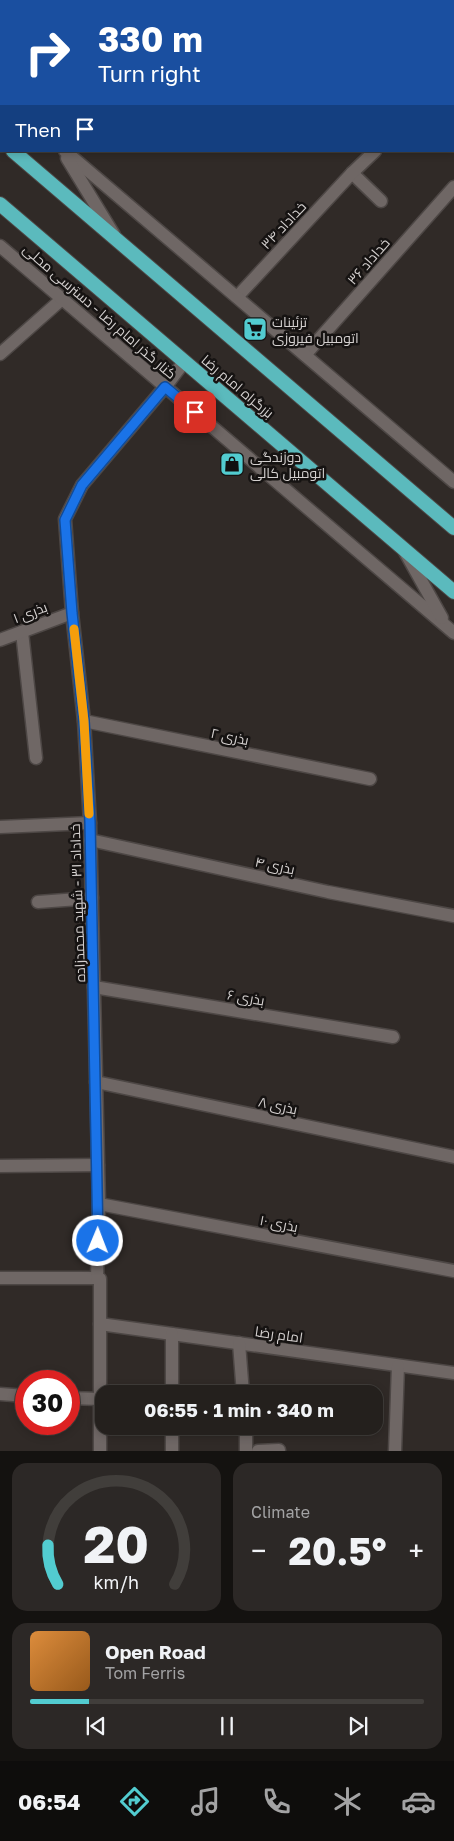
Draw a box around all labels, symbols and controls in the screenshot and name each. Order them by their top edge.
text: 330 m [98,18,203,60]
icon: right [15,20,80,85]
text: Turn right [98,60,201,87]
icon: arrive [71,115,99,143]
text: Then [15,118,61,141]
street label: خداداد ۳۴ [257,198,309,252]
street label: خداداد ۳۶ [343,234,393,288]
street label: کنار گذر امام رضا - دسترسی محلی [19,240,180,384]
place label: تزئینات اتومبیل فیروزی [272,313,359,346]
supermarket icon: تزئینات اتومبیل فیروزی [242,316,268,342]
street label: بزرگراه امام رضا [197,351,278,423]
pin [174,391,216,433]
icon: arrive [181,398,209,426]
place label: دوزندگی اتومبیل کالی [250,448,325,481]
shop icon: دوزندگی اتومبیل کالی [219,451,245,477]
street label: بذری ۱ [10,598,50,626]
street label: بذری ۲ [209,724,251,748]
street label: خداداد ۳۱ - شهید محمدزاده [66,823,88,983]
street label: بذری ۴ [254,852,296,878]
street label: بذری ۶ [226,985,266,1009]
street label: بذری ۸ [257,1093,299,1117]
street label: بذری ۱۰ [258,1211,300,1235]
position arrow [71,1214,123,1266]
street label: امام رضا [254,1322,304,1348]
speed limit sign: 30 [15,1370,80,1435]
text: 06:55 · 1 min · 340 m [144,1398,334,1421]
text: Climate [251,1502,310,1522]
text: 20 [84,1512,149,1574]
text: 20.5° [288,1528,387,1573]
text: − [251,1534,266,1567]
text: + [409,1534,424,1567]
text: km/h [94,1571,139,1593]
text: Open Road [105,1640,206,1663]
text: Tom Ferris [105,1663,185,1683]
icon: previous [82,1712,110,1740]
icon: pause [213,1712,241,1740]
icon: next [344,1712,372,1740]
icon: directions [117,1784,152,1819]
icon: music [188,1784,223,1819]
icon: phone [259,1784,294,1819]
icon: climate [330,1784,365,1819]
icon: car [401,1784,436,1819]
text: 06:54 [18,1788,81,1815]

